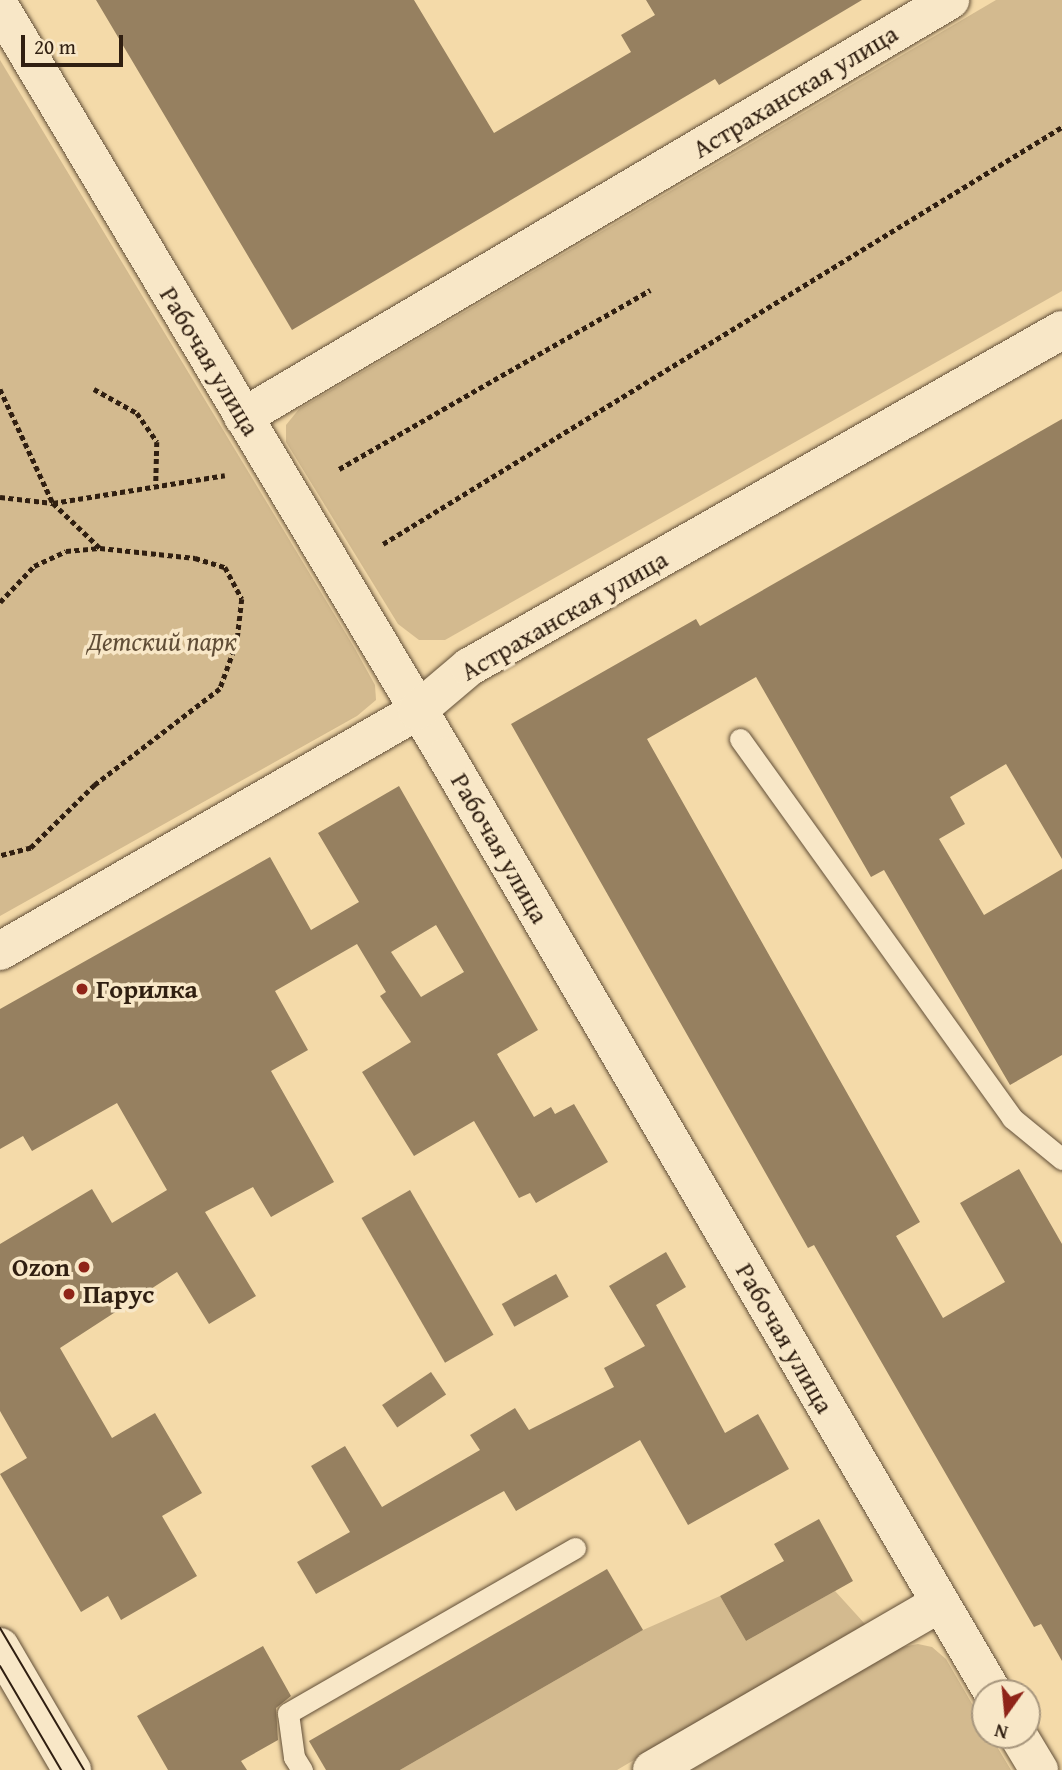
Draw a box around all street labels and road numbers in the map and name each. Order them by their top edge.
street label: Астраханская улица [687,17,903,165]
street label: Рабочая улица [153,281,267,441]
street label: Астраханская улица [455,543,673,687]
street label: Рабочая улица [444,767,556,929]
street label: Рабочая улица [729,1257,841,1419]

